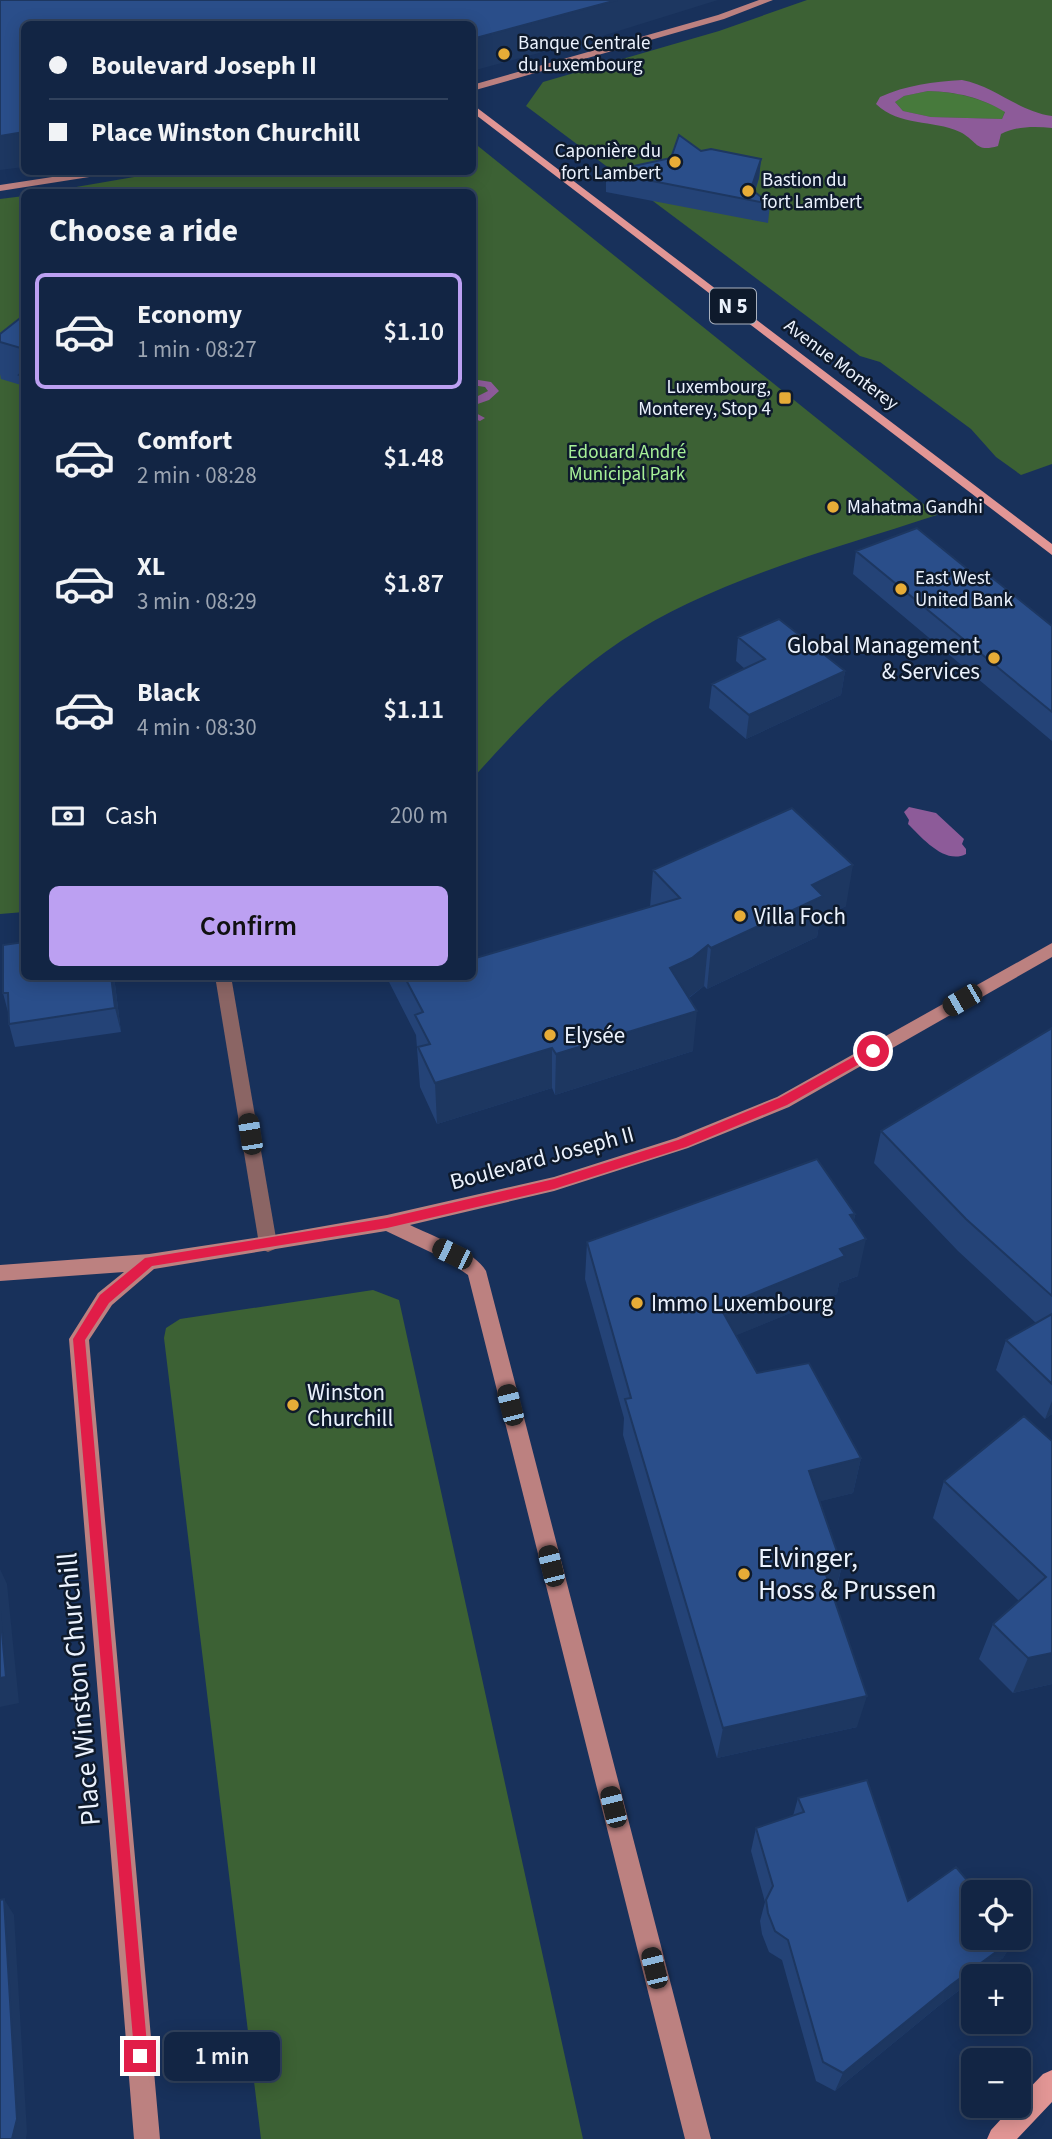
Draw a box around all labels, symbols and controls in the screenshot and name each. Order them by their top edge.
place label: Banque Centrale du Luxembourg [518,30,650,79]
marker: Banque Centrale du Luxembourg [496,46,512,62]
text: Boulevard Joseph II [91,47,317,84]
text: Place Winston Churchill [91,114,360,151]
place label: Caponière du fort Lambert [555,138,662,187]
marker: Caponière du fort Lambert [667,154,683,170]
place label: Bastion du fort Lambert [762,167,863,216]
marker: Bastion du fort Lambert [740,183,756,199]
text: Choose a ride [49,208,238,254]
road number: N 5 [710,288,756,324]
text: Economy [137,296,242,333]
icon: car [53,300,116,363]
text: $1.10 [383,313,444,350]
street label: Avenue Monterey [778,313,904,417]
text: 1 min · 08:27 [137,333,257,366]
place label: Luxembourg, Monterey, Stop 4 [638,374,771,423]
marker: Luxembourg, Monterey, Stop 4 [777,390,793,406]
text: Comfort [137,422,232,459]
icon: car [53,426,116,489]
text: $1.48 [383,439,444,476]
park label: Edouard André Municipal Park [568,439,686,488]
text: 2 min · 08:28 [137,459,257,492]
place label: Mahatma Gandhi [847,494,983,521]
marker: Mahatma Gandhi [825,499,841,515]
text: XL [137,548,165,585]
icon: car [53,552,116,615]
text: $1.87 [383,565,444,602]
place label: East West United Bank [915,565,1013,614]
marker: East West United Bank [893,581,909,597]
text: 3 min · 08:29 [137,585,257,618]
place label: Global Management & Services [787,629,980,688]
marker: Global Management & Services [986,650,1002,666]
text: Black [137,674,200,711]
icon: car [53,678,116,741]
text: $1.11 [383,691,444,728]
text: 4 min · 08:30 [137,711,257,744]
icon: cash [49,797,87,835]
text: Cash [105,797,158,834]
text: 200 m [390,799,448,832]
button: Confirm [49,886,448,966]
place label: Villa Foch [754,900,846,933]
marker: Villa Foch [732,908,748,924]
car [939,980,986,1020]
place label: Elysée [564,1019,625,1052]
marker: Elysée [542,1027,558,1043]
route start [857,1035,889,1067]
car [237,1112,264,1156]
street label: Boulevard Joseph II [446,1118,638,1198]
car [429,1235,476,1273]
place label: Immo Luxembourg [651,1287,833,1320]
marker: Immo Luxembourg [629,1295,645,1311]
place label: Winston Churchill [307,1376,393,1435]
car [495,1382,526,1428]
marker: Winston Churchill [285,1397,301,1413]
place label: Elvinger, Hoss & Prussen [758,1538,937,1610]
car [536,1543,567,1589]
street label: Place Winston Churchill [47,1551,111,1827]
marker: Elvinger, Hoss & Prussen [736,1566,752,1582]
car [598,1784,629,1830]
map controls [961,1880,1031,2118]
button: locate [961,1880,1031,1950]
car [639,1945,670,1991]
button: + [961,1964,1031,2034]
callout: 1 min [164,2032,280,2080]
route end [124,2040,156,2072]
text: 1 min [195,2040,249,2073]
button: − [961,2048,1031,2118]

